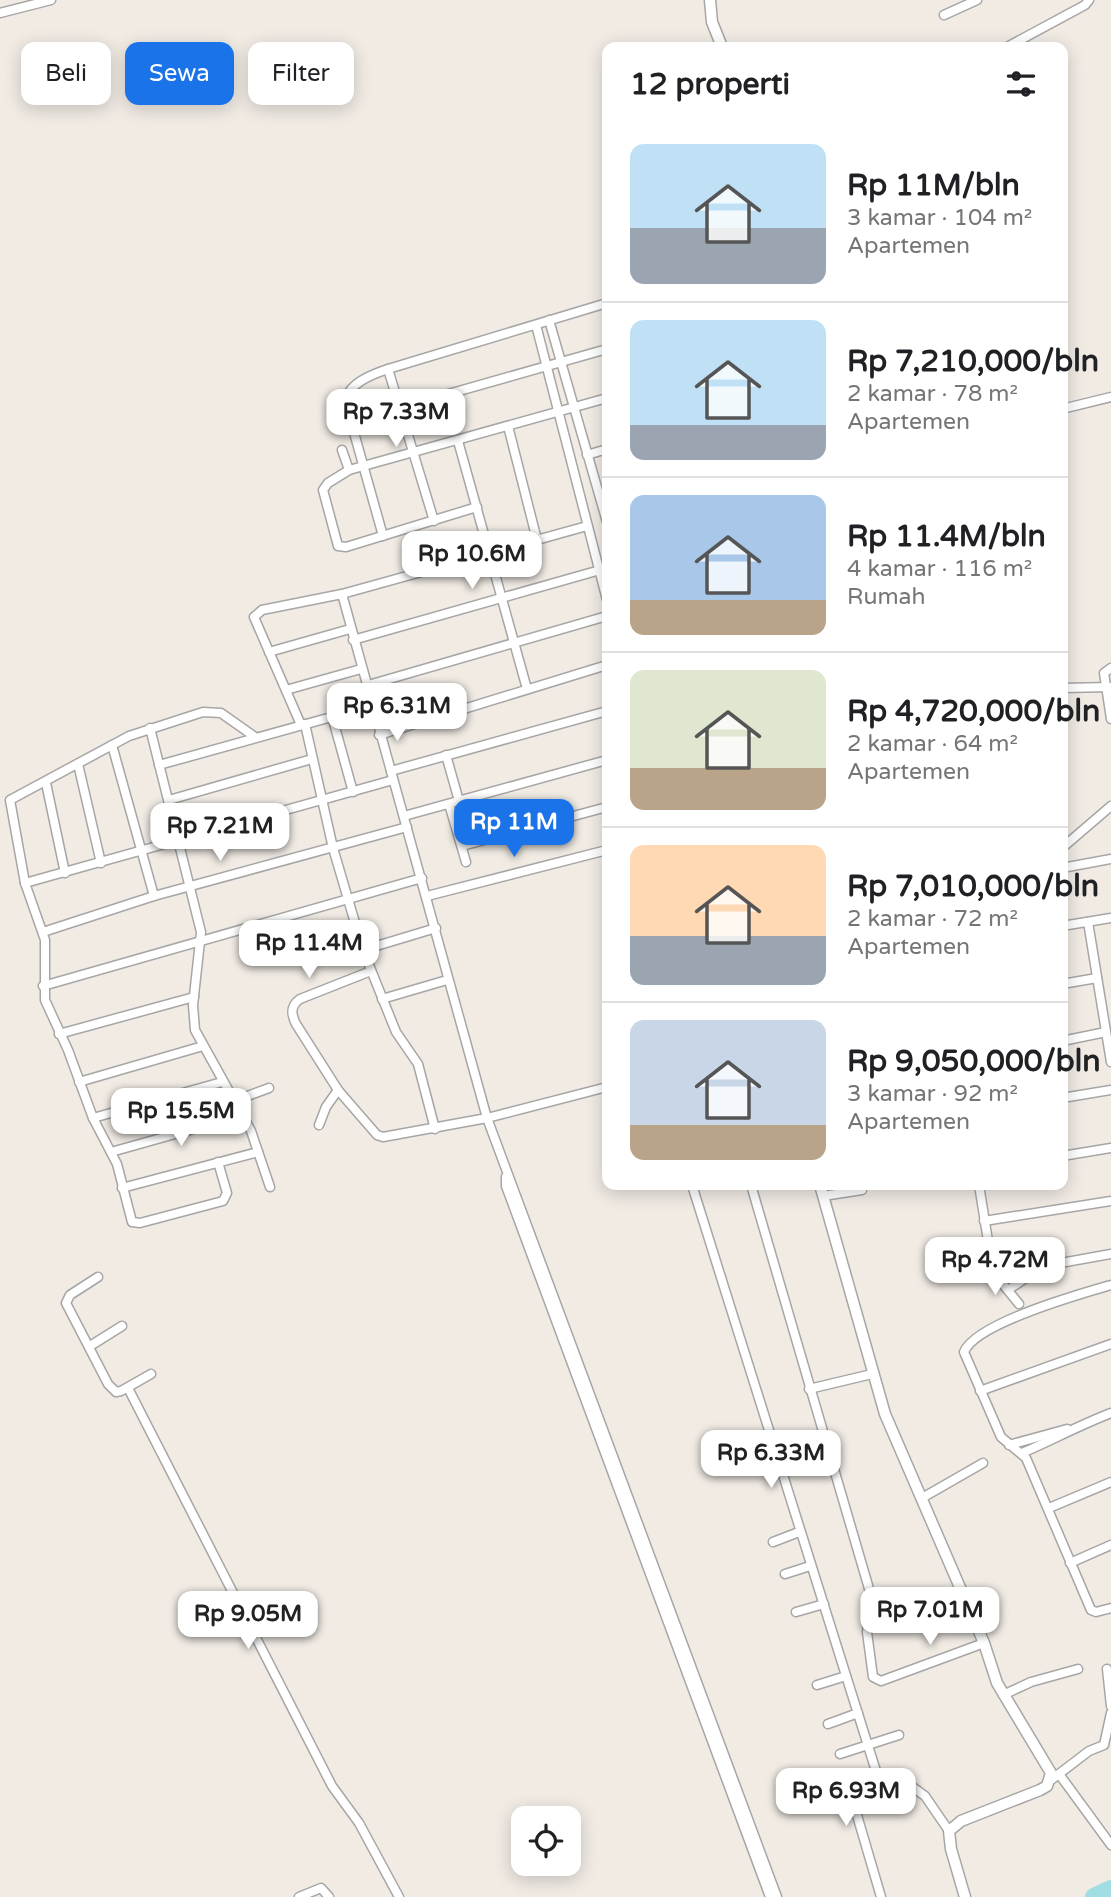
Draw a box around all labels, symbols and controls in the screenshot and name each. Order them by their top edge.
chip: Beli [21,42,111,105]
chip: Sewa [125,42,234,105]
chip: Filter [248,42,354,105]
icon: filters [1002,65,1040,103]
text: 12 properti [630,66,790,103]
text: Rp 11M/bln [847,167,1020,204]
icon: home [686,172,770,256]
text: 3 kamar · 104 m² [847,204,1032,232]
text: Apartemen [847,232,970,260]
text: Rp 7,210,000/bln [847,343,1099,380]
icon: home [686,348,770,432]
text: 2 kamar · 78 m² [847,380,1018,408]
pin: Rp 7.33M [324,390,468,449]
text: Rp 7.33M [342,398,450,426]
text: Apartemen [847,408,970,436]
text: Rp 11.4M/bln [847,518,1046,555]
icon: home [686,523,770,607]
pin: Rp 10.6M [400,532,544,591]
text: Rp 10.6M [418,540,526,568]
text: 4 kamar · 116 m² [847,555,1032,583]
text: Rumah [847,583,925,611]
pin: Rp 6.31M [325,684,469,743]
text: Rp 6.31M [343,692,451,720]
text: Rp 4,720,000/bln [847,693,1100,730]
icon: home [686,698,770,782]
text: 2 kamar · 64 m² [847,730,1018,758]
text: Apartemen [847,758,970,786]
pin: Rp 11M [457,800,571,859]
pin: Rp 7.21M [148,804,292,863]
text: Rp 11M [470,808,558,836]
text: Rp 7.21M [166,812,274,840]
text: Rp 7,010,000/bln [847,868,1099,905]
icon: home [686,873,770,957]
text: 2 kamar · 72 m² [847,905,1018,933]
pin: Rp 11.4M [237,920,381,980]
text: Rp 11.4M [255,929,363,957]
text: Apartemen [847,933,970,961]
text: Rp 9,050,000/bln [847,1043,1101,1080]
icon: home [686,1048,770,1132]
text: 3 kamar · 92 m² [847,1080,1018,1108]
pin: Rp 15.5M [109,1088,253,1148]
text: Rp 15.5M [127,1097,235,1125]
text: Apartemen [847,1108,970,1136]
pin: Rp 4.72M [923,1238,1067,1297]
text: Rp 4.72M [941,1246,1049,1274]
pin: Rp 6.33M [699,1430,843,1490]
text: Rp 6.33M [717,1439,825,1467]
pin: Rp 7.01M [858,1588,1002,1647]
pin: Rp 9.05M [176,1592,320,1651]
text: Rp 7.01M [876,1596,984,1624]
text: Rp 9.05M [194,1600,302,1628]
pin: Rp 6.93M [774,1769,918,1828]
text: Rp 6.93M [792,1777,900,1805]
map controls [511,1806,581,1876]
button: locate [511,1806,581,1876]

